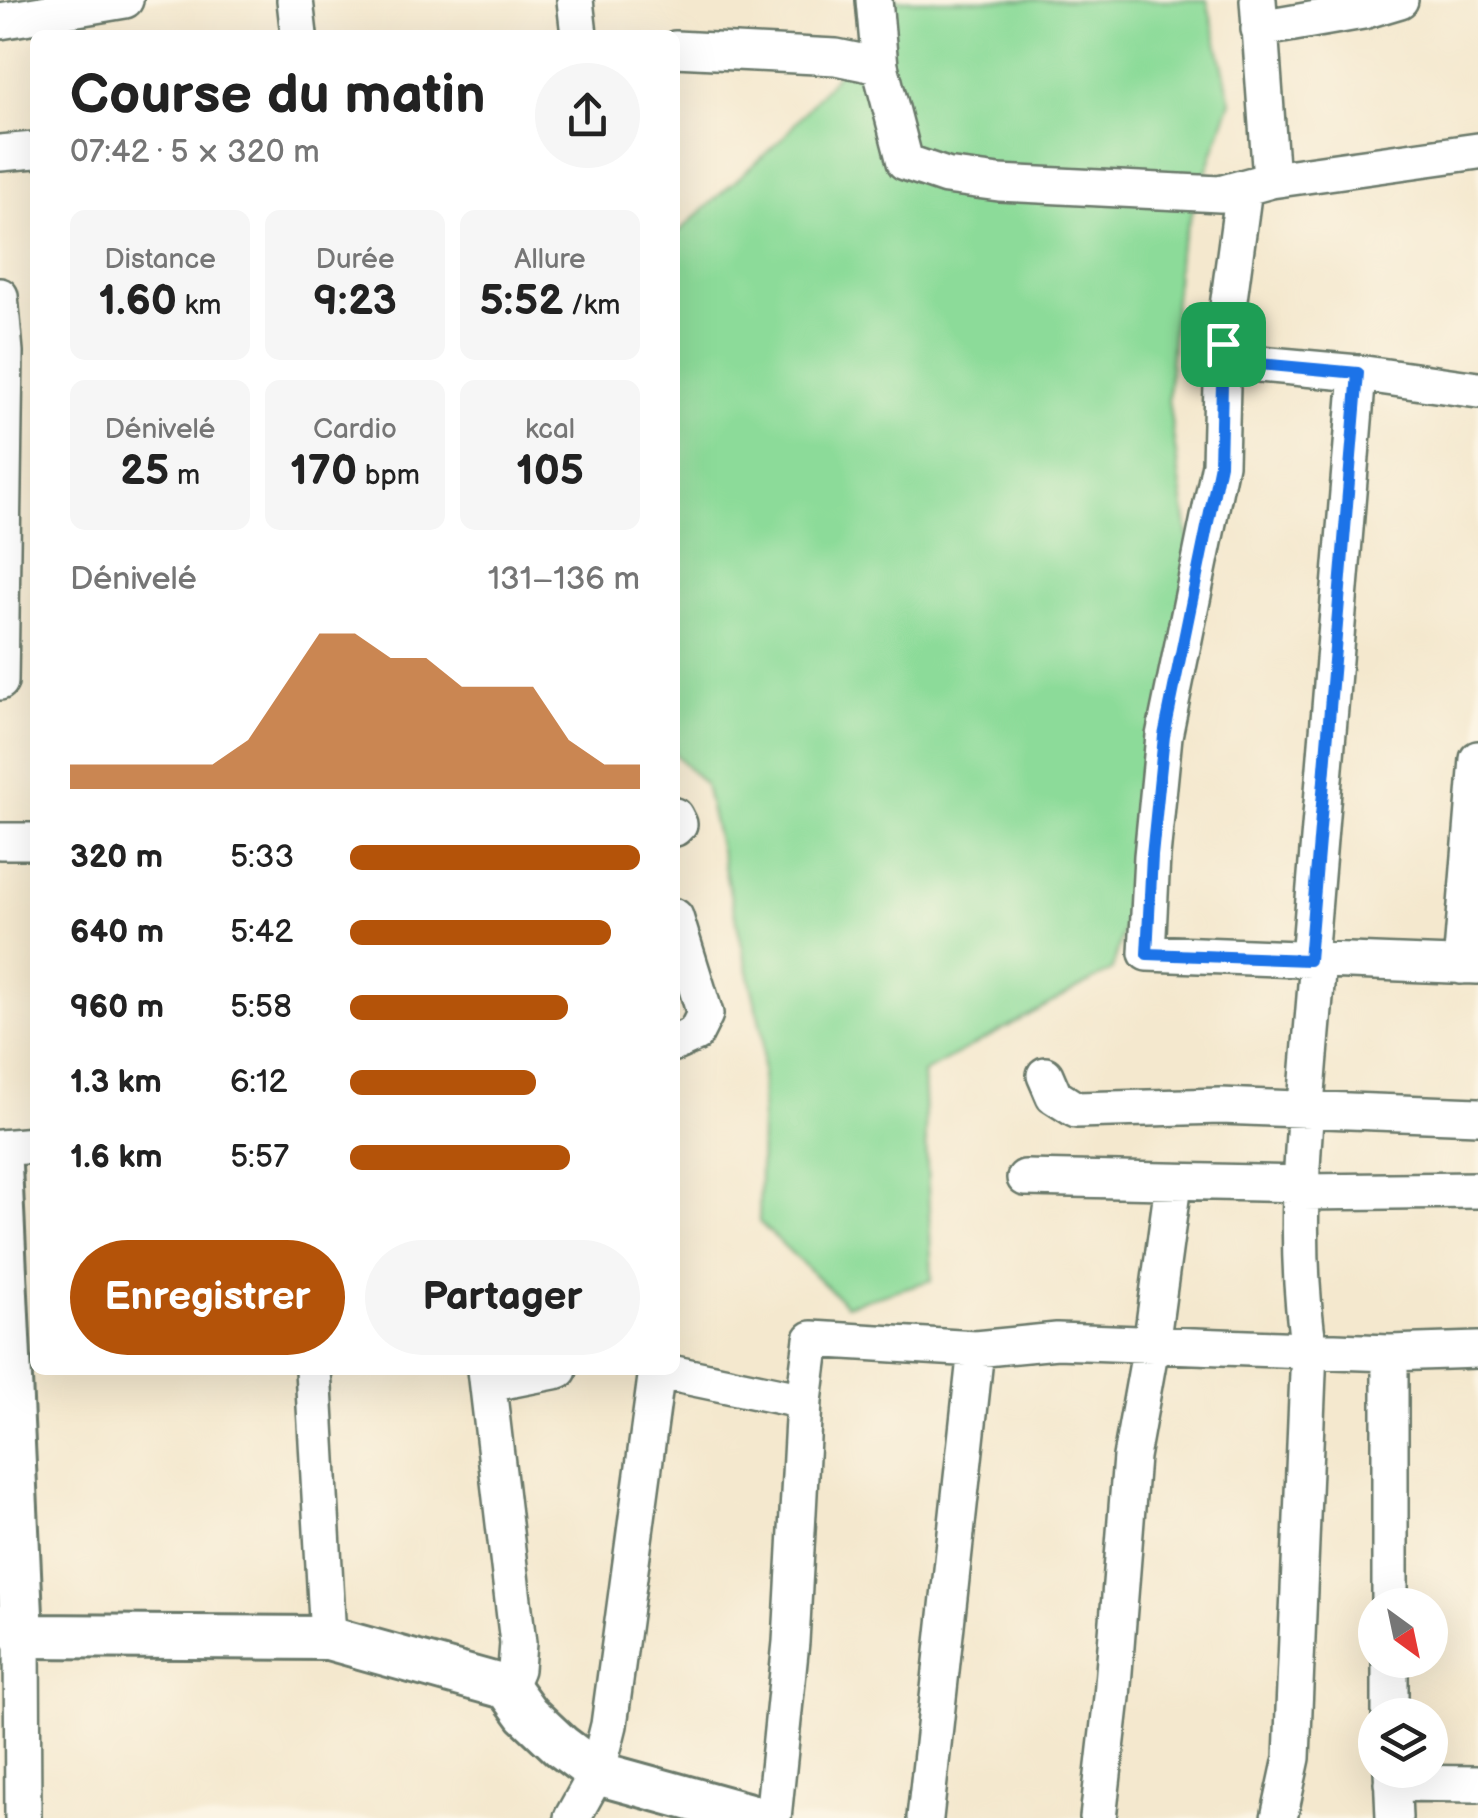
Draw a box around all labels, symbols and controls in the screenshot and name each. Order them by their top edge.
text: Course du matin [70,62,486,129]
button: share [535,63,640,168]
text: 07:42 · 5 × 320 m [70,133,320,172]
text: Distance [104,243,216,276]
text: Durée [315,243,395,276]
text: Allure [514,243,586,276]
text: 1.60 [99,276,177,327]
text: 9:23 [313,276,397,327]
text: 5:52 [480,276,563,327]
text: km [177,289,221,322]
text: /km [563,289,620,322]
pin [1181,302,1266,387]
icon: arrive [1196,317,1251,372]
text: Dénivelé [105,413,215,446]
text: Cardio [313,413,397,446]
text: kcal [525,413,575,446]
text: 25 [120,446,169,497]
text: 170 [290,446,357,497]
text: 105 [516,446,584,497]
text: m [169,459,200,492]
text: bpm [357,459,420,492]
text: Dénivelé [70,560,197,599]
text: 131–136 m [488,560,640,599]
text: 320 m [70,838,163,877]
text: 5:33 [230,838,294,877]
text: 640 m [70,913,164,952]
text: 5:42 [230,913,293,952]
text: 960 m [70,988,164,1027]
text: 5:58 [230,988,292,1027]
text: 1.3 km [70,1063,162,1102]
text: 6:12 [230,1063,287,1102]
text: 1.6 km [70,1138,163,1177]
text: 5:57 [230,1138,289,1177]
button: Enregistrer [70,1240,345,1355]
button: Partager [365,1240,640,1355]
north arrow [1358,1588,1448,1678]
map controls [1358,1588,1448,1788]
button: layers [1358,1698,1448,1788]

